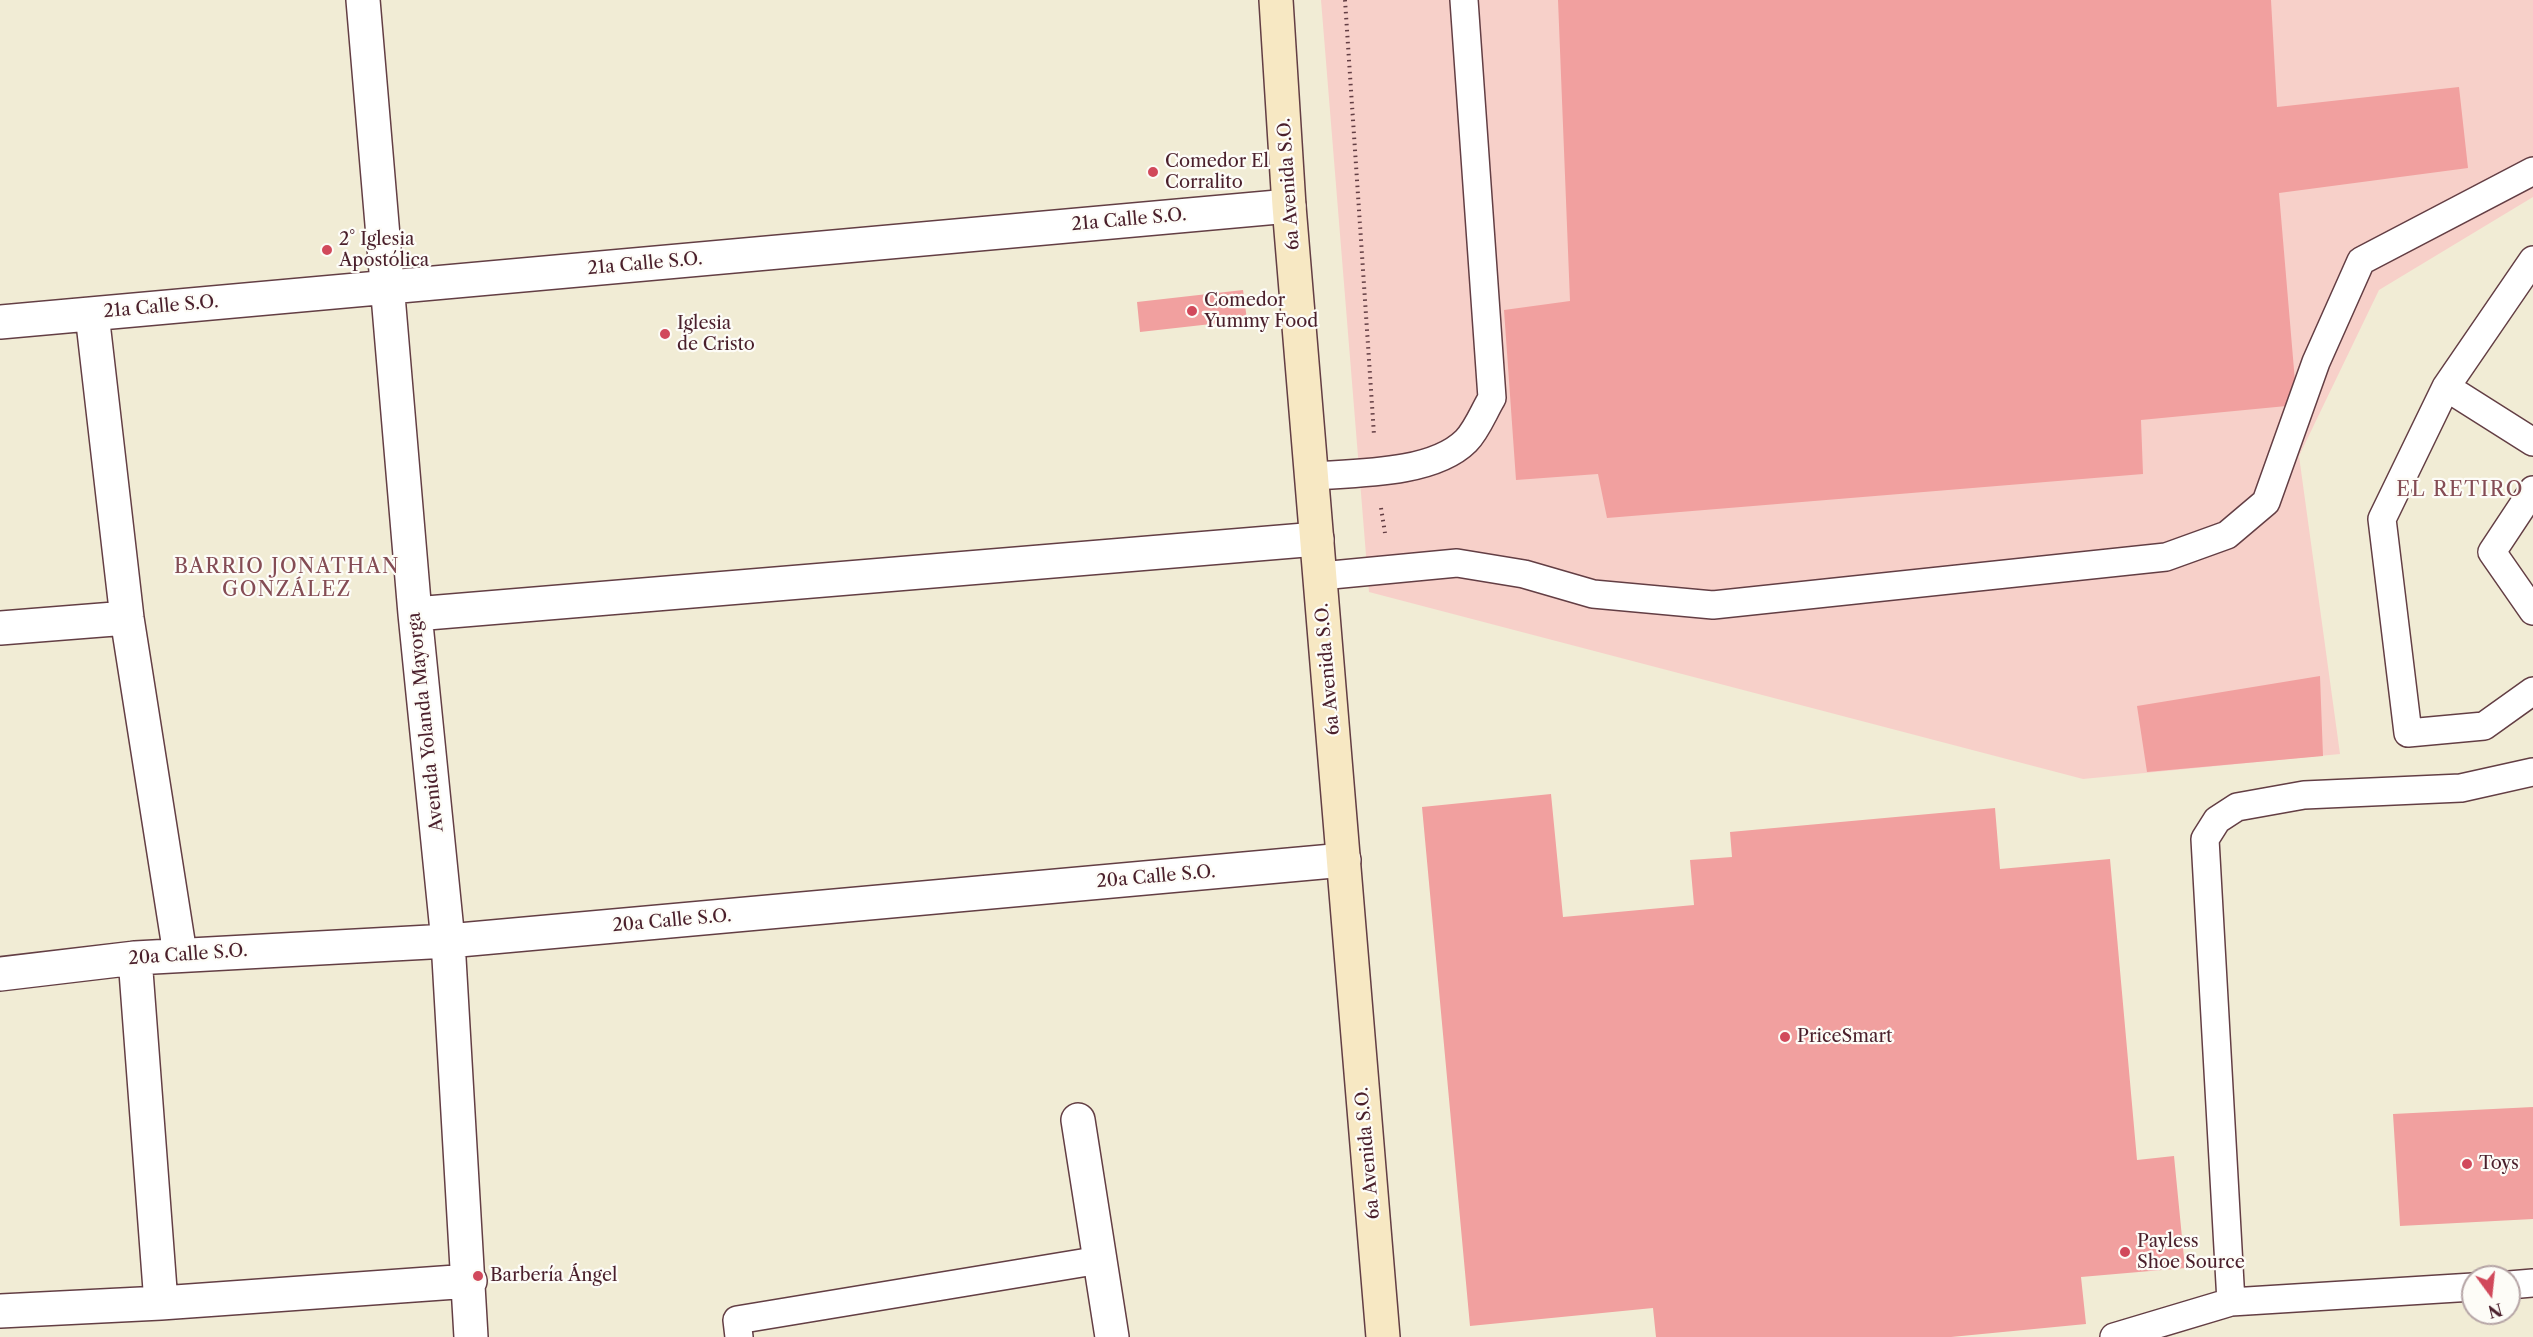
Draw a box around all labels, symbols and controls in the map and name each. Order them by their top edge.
street label: 6a Avenida S.O. [1274,117,1304,251]
place label: Comedor El Corralito [1165,151,1269,194]
marker: Comedor El Corralito [1146,165,1160,179]
street label: 21a Calle S.O. [1071,204,1187,236]
place label: 2° Iglesia Apostólica [339,229,429,272]
marker: 2° Iglesia Apostólica [320,243,334,257]
street label: 21a Calle S.O. [587,248,703,280]
place label: Comedor Yummy Food [1204,290,1318,332]
street label: 21a Calle S.O. [103,291,219,323]
marker: Comedor Yummy Food [1185,304,1199,318]
place label: Iglesia de Cristo [677,313,755,356]
marker: Iglesia de Cristo [658,327,672,341]
district label: EL RETIRO [2396,478,2524,502]
district label: BARRIO JONATHAN GONZÁLEZ [174,555,400,602]
street label: 6a Avenida S.O. [1311,602,1345,736]
street label: Avenida Yolanda Mayorga [404,611,448,833]
street label: 20a Calle S.O. [1096,861,1216,893]
street label: 20a Calle S.O. [612,905,732,937]
street label: 20a Calle S.O. [128,940,248,970]
place label: PriceSmart [1797,1026,1892,1048]
marker: PriceSmart [1778,1030,1792,1044]
street label: 6a Avenida S.O. [1351,1086,1385,1220]
place label: Toys [2479,1153,2519,1175]
marker: Toys [2460,1157,2474,1171]
place label: Payless Shoe Source [2137,1231,2245,1274]
marker: Payless Shoe Source [2118,1245,2132,1259]
place label: Barbería Ángel [490,1265,617,1287]
north arrow [2461,1265,2521,1325]
marker: Barbería Ángel [471,1269,485,1283]
text: N [2486,1299,2504,1322]

